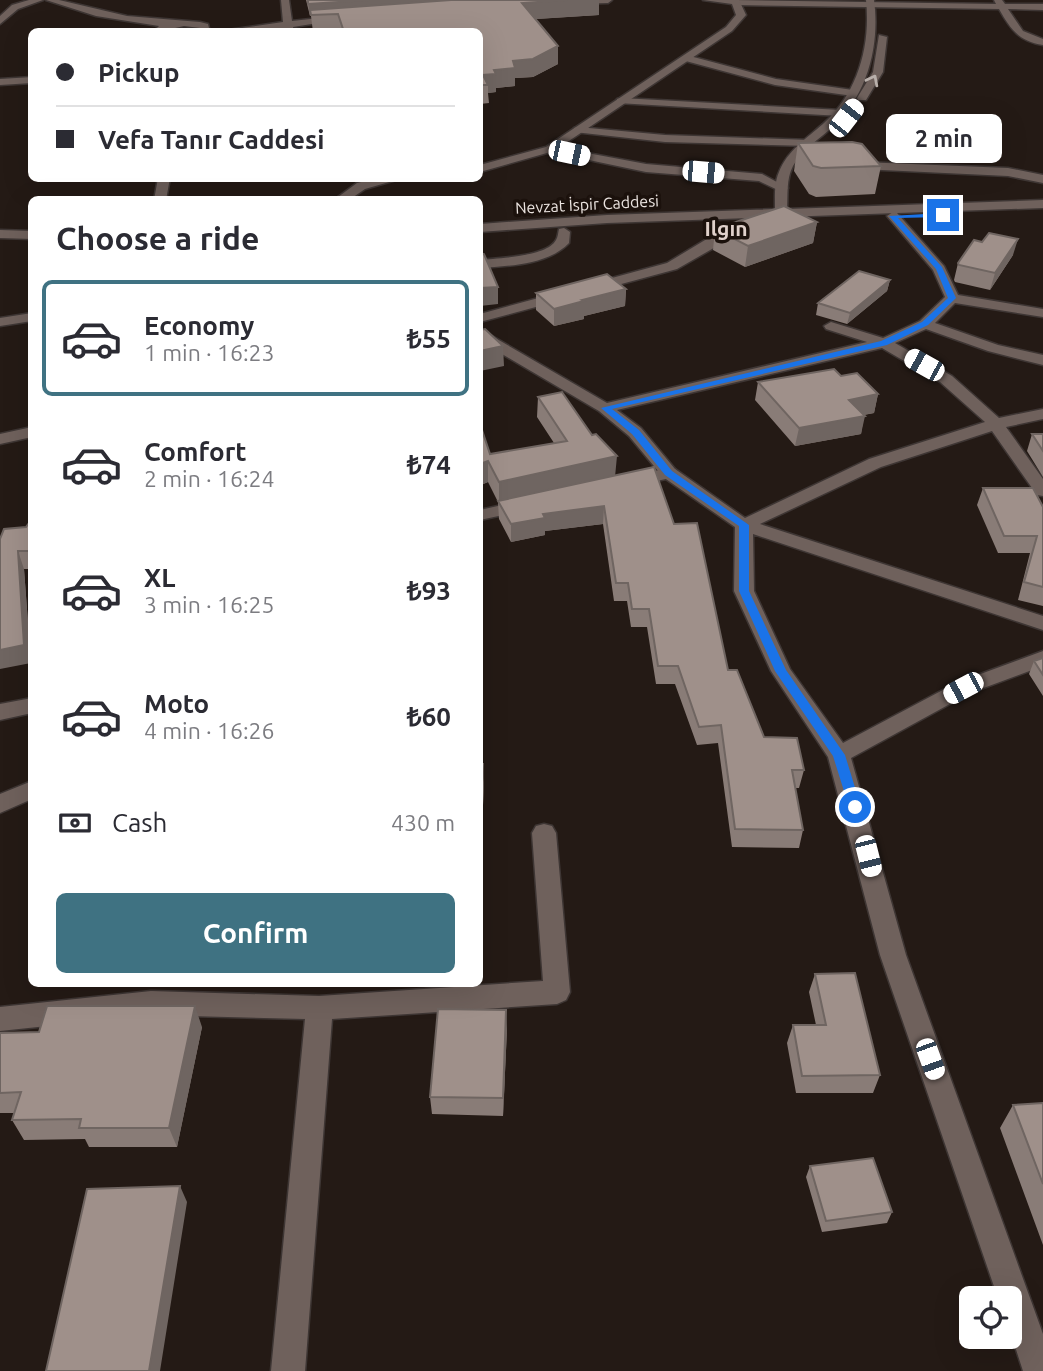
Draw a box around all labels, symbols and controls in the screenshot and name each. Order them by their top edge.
text: Pickup [98,58,180,87]
one-way arrow [864,74,878,87]
car [825,95,868,141]
callout: 2 min [885,114,1001,162]
text: Vefa Tanır Caddesi [98,125,325,154]
text: 2 min [915,126,973,151]
car [547,138,592,168]
car [682,160,725,184]
street label: Nevzat İspir Caddesi [515,191,659,217]
route end [927,199,959,231]
district label: Ilgın [704,216,748,240]
text: Choose a ride [56,220,259,256]
icon: car [60,307,123,370]
text: Economy [144,311,254,340]
text: ₺55 [407,324,451,353]
text: 1 min · 16:23 [144,340,275,365]
car [901,346,948,384]
icon: car [60,433,123,496]
text: Comfort [144,437,247,466]
text: ₺74 [407,450,451,479]
text: 2 min · 16:24 [144,466,275,491]
icon: car [60,559,123,622]
text: XL [144,563,175,592]
text: ₺93 [407,576,451,605]
text: 3 min · 16:25 [144,592,275,617]
car [940,669,987,707]
icon: car [60,685,123,748]
text: Moto [144,689,209,718]
text: ₺60 [407,702,451,731]
text: 4 min · 16:26 [144,718,275,743]
route start [839,791,871,823]
icon: cash [56,804,94,842]
text: Cash [112,808,167,837]
text: 430 m [391,810,455,835]
car [853,833,884,879]
button: Confirm [56,893,455,973]
car [913,1036,948,1082]
map controls [959,1286,1022,1349]
button: locate [959,1286,1022,1349]

